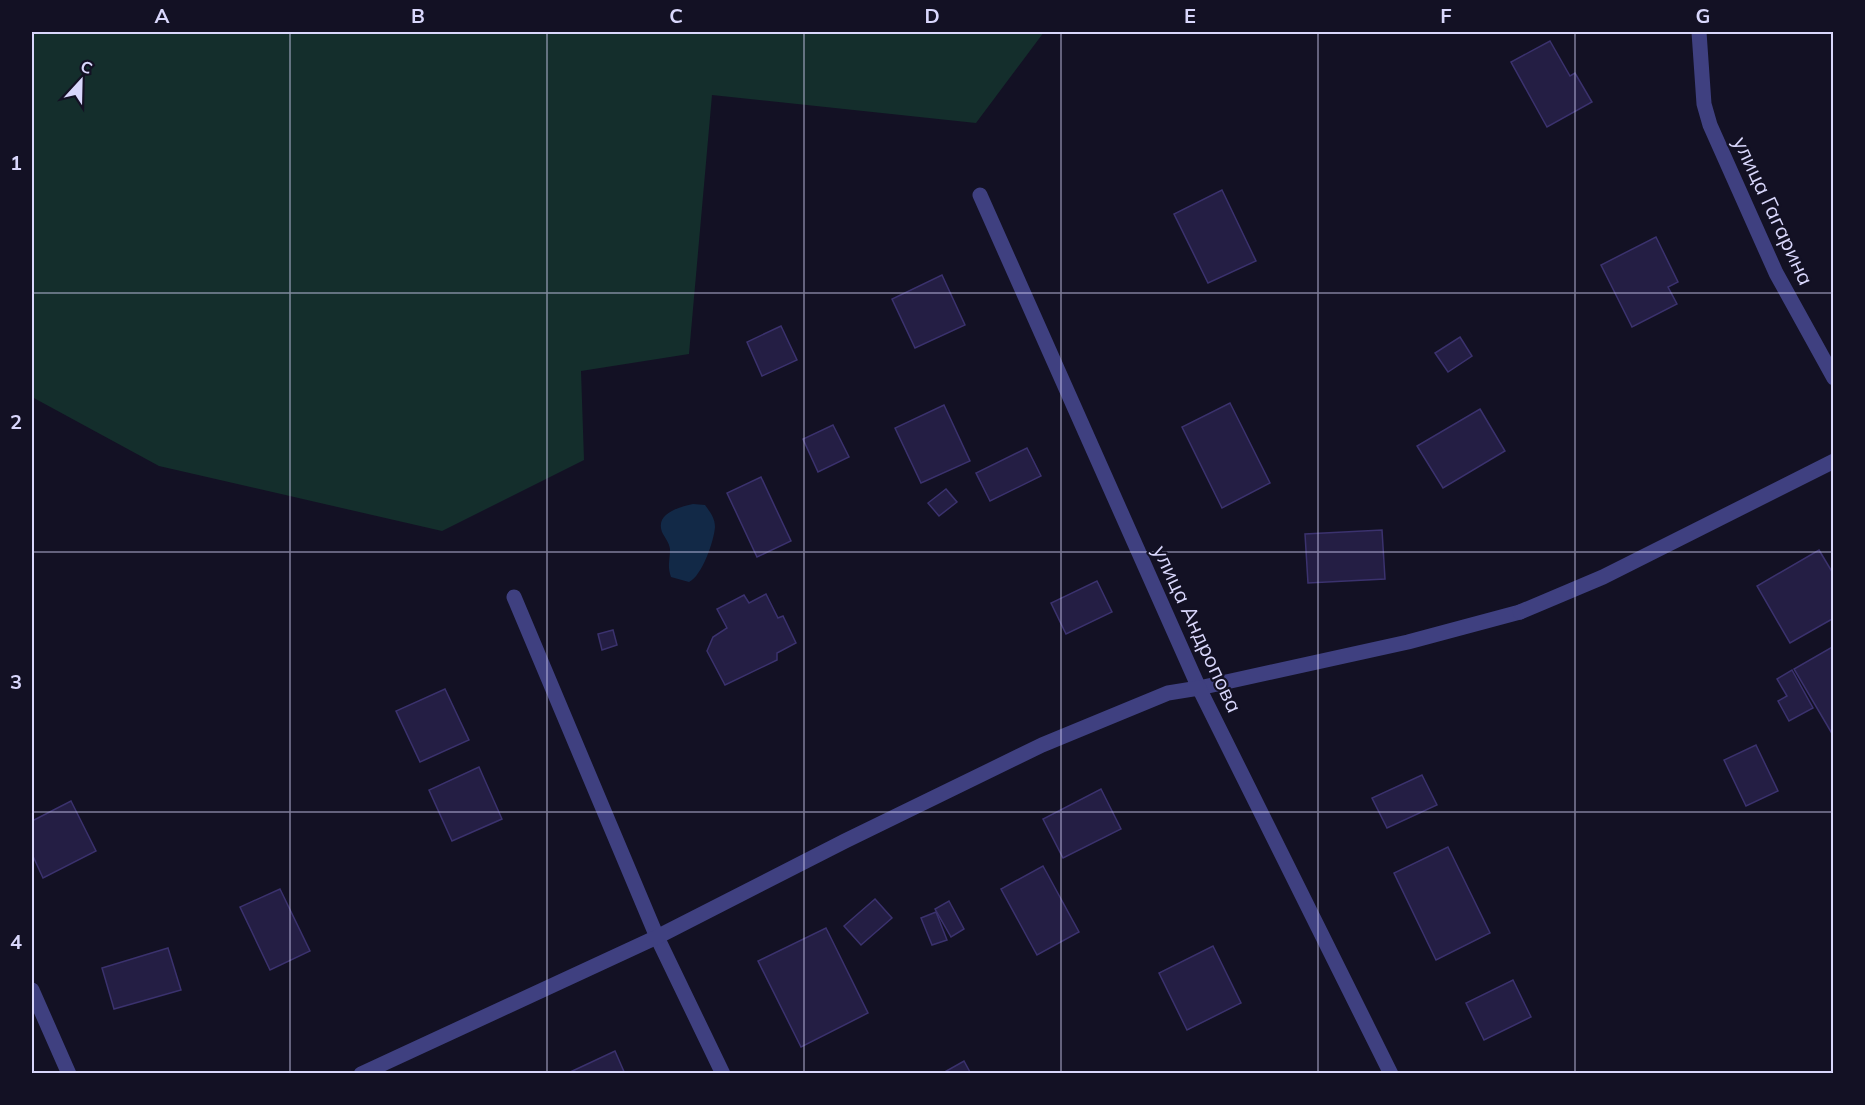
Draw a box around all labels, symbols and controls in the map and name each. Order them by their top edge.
text: A [155,3,170,28]
text: B [411,3,425,28]
text: C [669,3,683,28]
text: D [924,3,940,28]
text: E [1184,3,1196,28]
text: F [1440,3,1452,28]
text: G [1696,3,1710,28]
north arrow [51,51,111,111]
text: С [78,56,95,78]
street label: улица Гагарина [1728,132,1820,289]
text: 1 [10,150,22,175]
text: 2 [10,409,22,434]
street label: улица Андропова [1148,541,1248,716]
text: 3 [10,669,22,694]
text: 4 [10,929,22,954]

